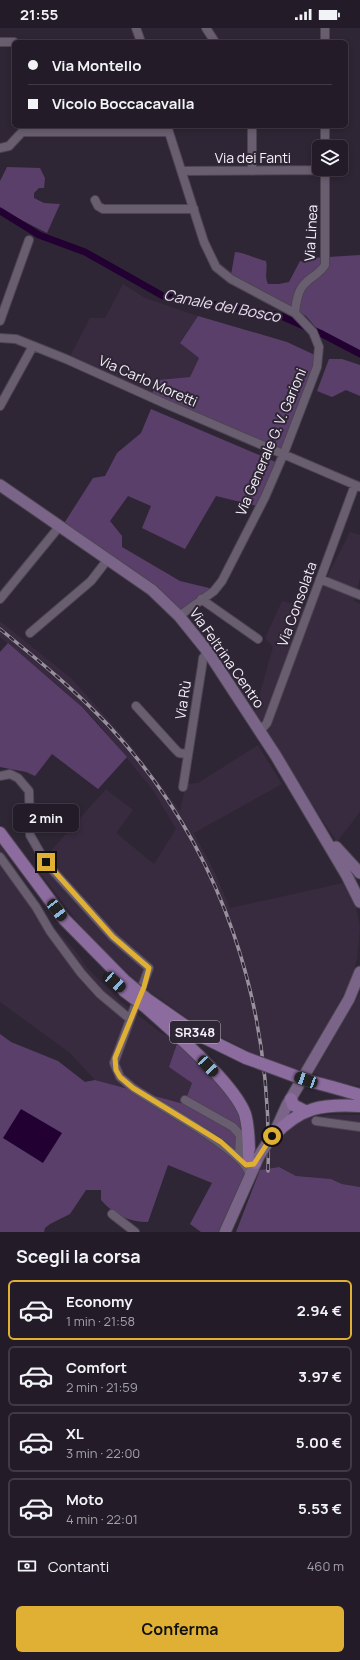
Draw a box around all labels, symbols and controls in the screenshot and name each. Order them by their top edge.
text: 21:55 [20,4,58,25]
text: Via Montello [52,55,141,76]
text: Vicolo Boccacavalla [52,93,194,114]
map controls [312,140,348,176]
button: layers [312,140,348,176]
street label: Via dei Fanti [215,148,291,167]
street label: Via Linea [300,204,321,262]
water label: Canale del Bosco [162,284,283,327]
street label: Via Carlo Moretti [96,350,200,411]
street label: Via Generale G. V. Garioni [231,365,310,518]
street label: Via Consolata [272,559,321,649]
street label: Via Feltrina Centro [186,604,269,712]
street label: Via Rù [170,679,195,721]
callout: 2 min [13,804,79,832]
text: 2 min [29,809,63,827]
route end [37,853,55,871]
car [45,897,69,923]
car [102,970,128,994]
road number: SR348 [170,1021,220,1043]
car [195,1053,221,1079]
car [293,1070,319,1090]
route start [263,1127,281,1145]
text: Scegli la corsa [16,1244,141,1268]
text: Economy [66,1291,133,1312]
icon: car [18,1292,54,1328]
text: 2.94 € [297,1300,342,1321]
text: 1 min · 21:58 [66,1312,135,1330]
text: Comfort [66,1357,127,1378]
icon: car [18,1358,54,1394]
text: 3.97 € [298,1366,342,1387]
text: 2 min · 21:59 [66,1378,138,1396]
text: XL [66,1423,84,1444]
icon: car [18,1424,54,1460]
text: 5.00 € [296,1432,342,1453]
text: 3 min · 22:00 [66,1444,140,1462]
text: Moto [66,1489,103,1510]
icon: car [18,1490,54,1526]
text: 5.53 € [298,1498,342,1519]
text: 4 min · 22:01 [66,1510,138,1528]
icon: cash [16,1555,38,1577]
text: Contanti [48,1556,109,1577]
text: 460 m [307,1557,344,1575]
button: Conferma [16,1606,344,1652]

